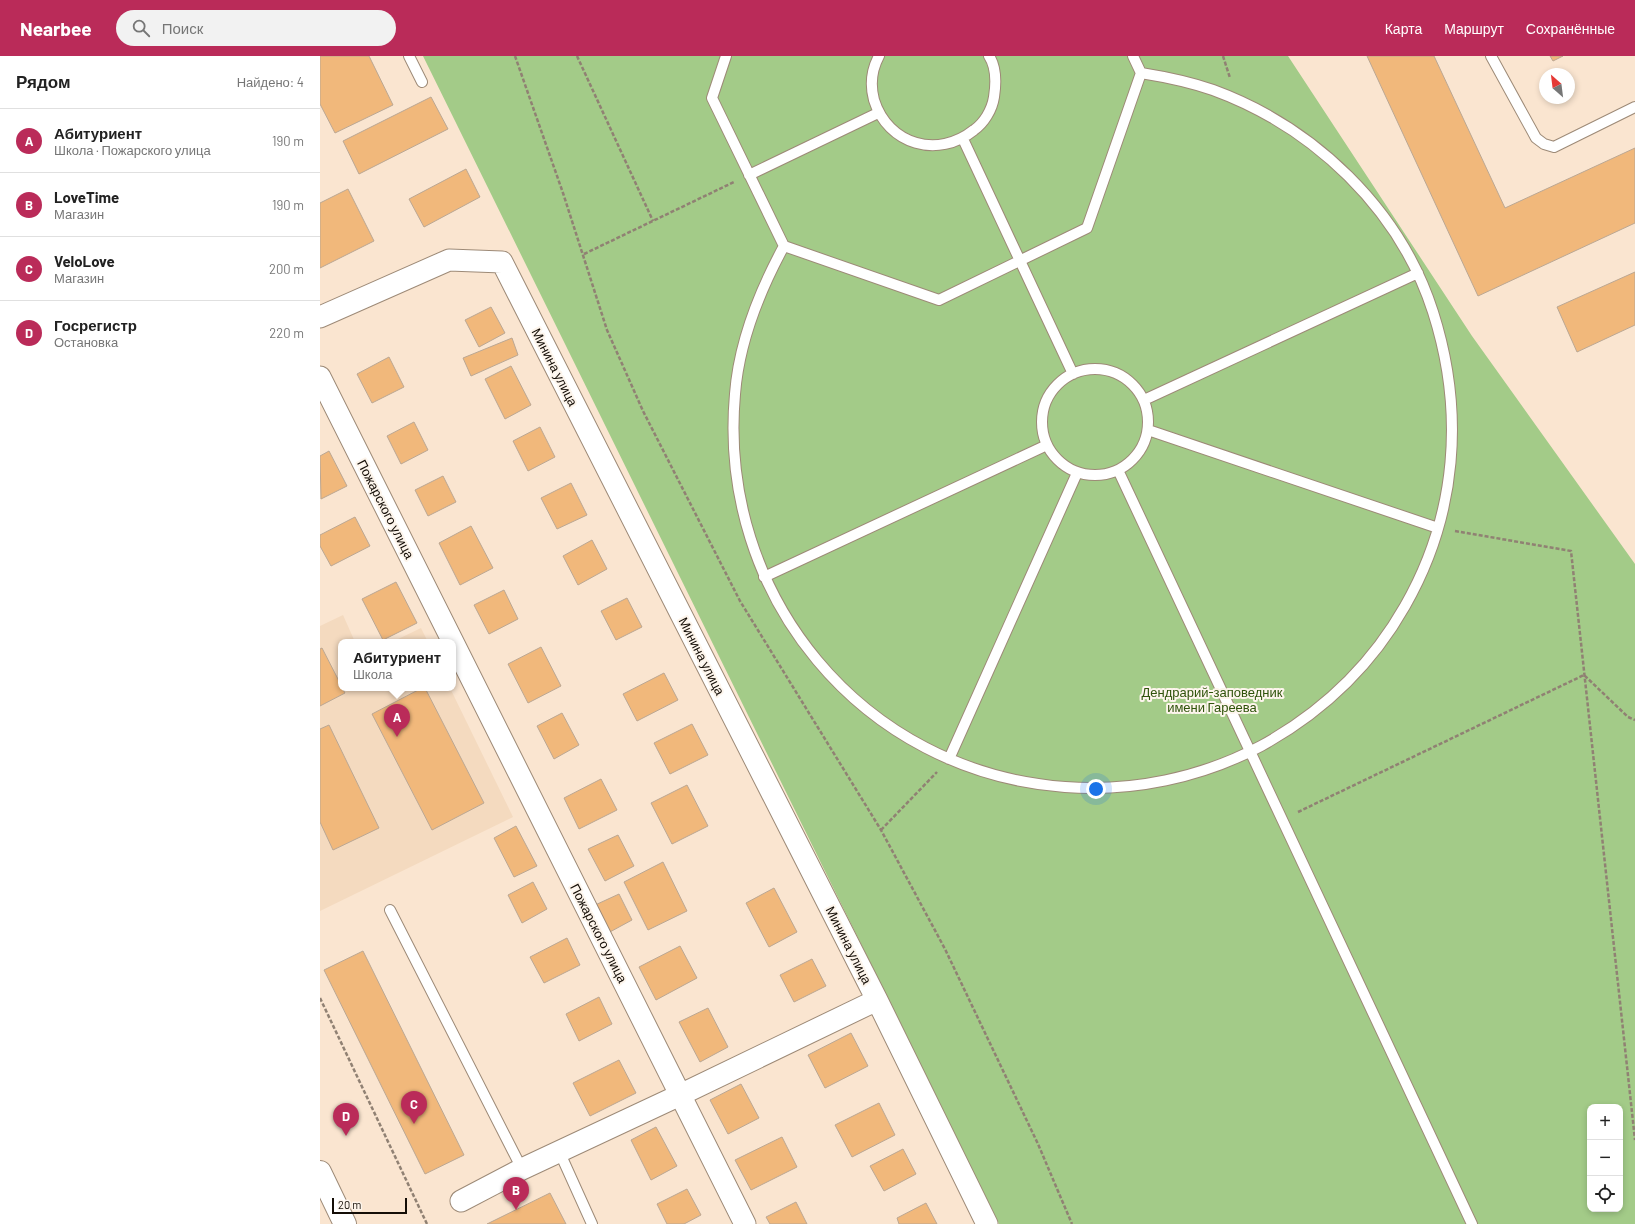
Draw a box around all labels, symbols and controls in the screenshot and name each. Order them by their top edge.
search box [116,10,396,46]
text: Nearbee [20,17,92,40]
icon: search [130,17,152,39]
text: Поиск [162,19,203,37]
text: Карта [1385,20,1422,37]
text: Маршрут [1444,20,1504,37]
text: Сохранённые [1526,20,1615,37]
north arrow [1539,68,1575,104]
text: Рядом [16,71,71,91]
text: Найдено: 4 [237,74,304,90]
text: Абитуриент [54,124,142,142]
text: A [25,133,33,149]
text: 190 m [272,133,304,149]
text: Школа · Пожарского улица [54,142,211,158]
text: LoveTime [54,188,119,206]
text: B [25,197,33,213]
text: 190 m [272,197,304,213]
text: Магазин [54,206,104,222]
text: VeloLove [54,252,115,270]
text: C [25,261,33,277]
text: 200 m [269,261,304,277]
text: Магазин [54,270,104,286]
text: Госрегистр [54,316,137,334]
text: D [25,325,33,341]
text: 220 m [269,325,304,341]
street label: Минина улица [529,325,582,409]
text: Остановка [54,334,118,350]
street label: Пожарского улица [354,457,418,562]
street label: Минина улица [676,614,729,698]
popup [338,639,456,691]
text: Абитуриент [353,648,441,666]
text: Школа [353,666,392,682]
park label: Дендрарий-заповедник имени Гареева [1141,684,1283,715]
pin: A [384,704,410,737]
your location [1086,779,1106,799]
street label: Пожарского улица [567,881,631,986]
street label: Минина улица [823,903,876,987]
pin: C [401,1091,427,1124]
pin: D [333,1103,359,1136]
map controls [1587,1104,1623,1212]
button: + [1587,1104,1623,1140]
button: − [1587,1140,1623,1176]
button: locate [1587,1176,1623,1212]
pin: B [503,1177,529,1210]
scale bar [332,1196,407,1215]
text: 20 m [338,1198,361,1211]

